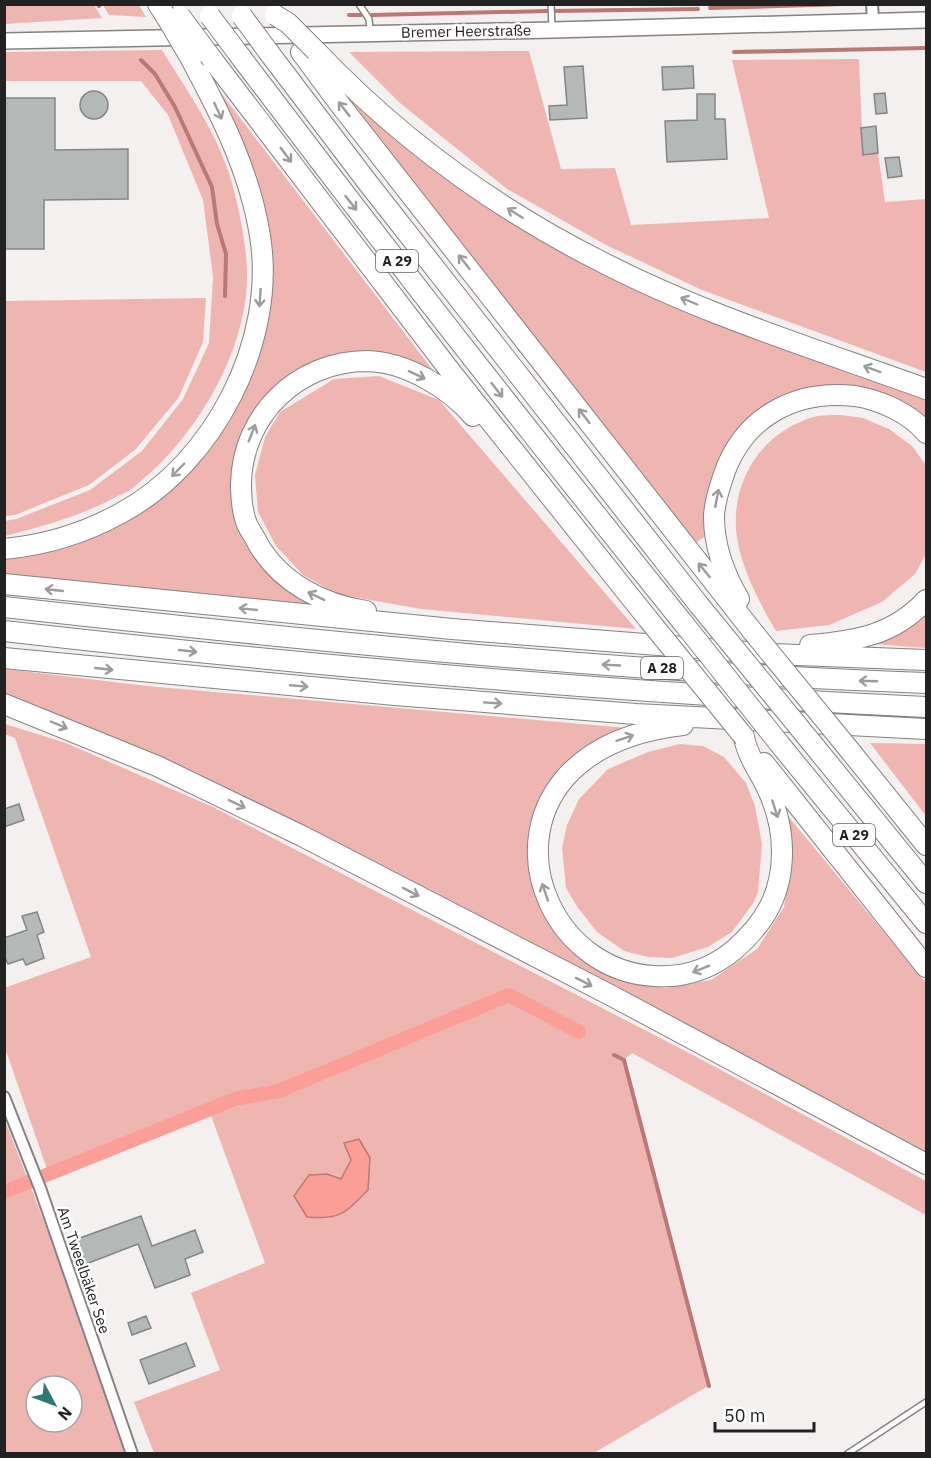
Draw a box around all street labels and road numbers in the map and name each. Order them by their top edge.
street label: Bremer Heerstraße [401,20,531,42]
road number: A 29 [376,250,418,272]
road number: A 28 [641,657,683,679]
road number: A 29 [833,824,875,846]
street label: Am Tweelbäker See [53,1204,115,1336]

